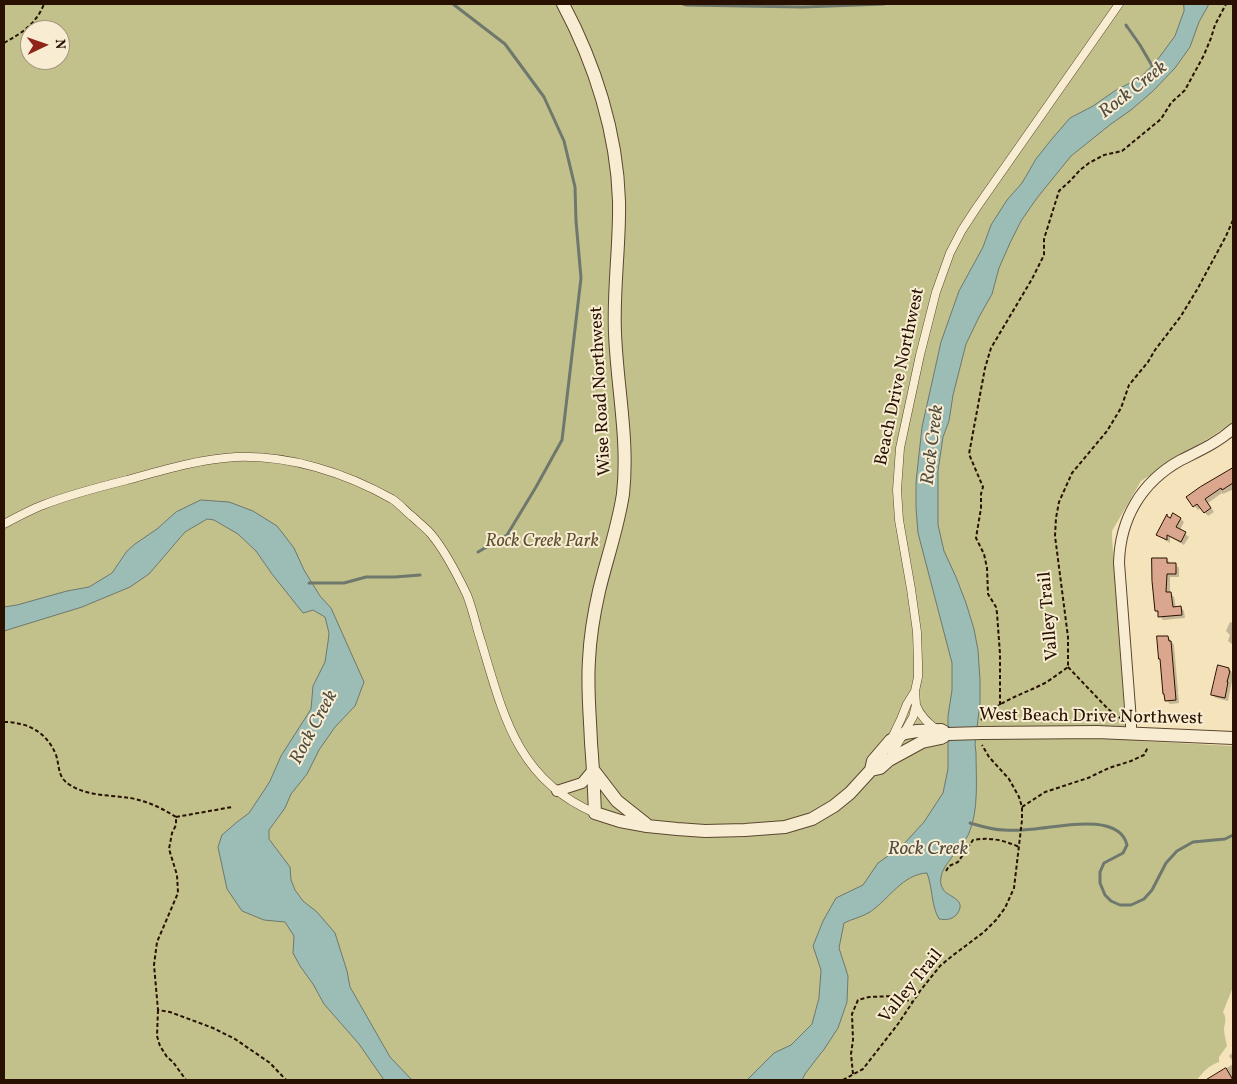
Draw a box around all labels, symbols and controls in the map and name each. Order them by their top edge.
north arrow [20,20,70,70]
text: N [50,39,69,50]
water label: Rock Creek [1095,57,1173,125]
street label: Beach Drive Northwest [872,286,930,468]
street label: Wise Road Northwest [587,305,617,477]
water label: Rock Creek [918,404,950,486]
park label: Rock Creek Park [485,532,599,554]
street label: Valley Trail [1035,571,1065,661]
water label: Rock Creek [286,687,344,769]
street label: West Beach Drive Northwest [979,705,1203,731]
water label: Rock Creek [888,840,968,862]
street label: Valley Trail [876,946,948,1028]

